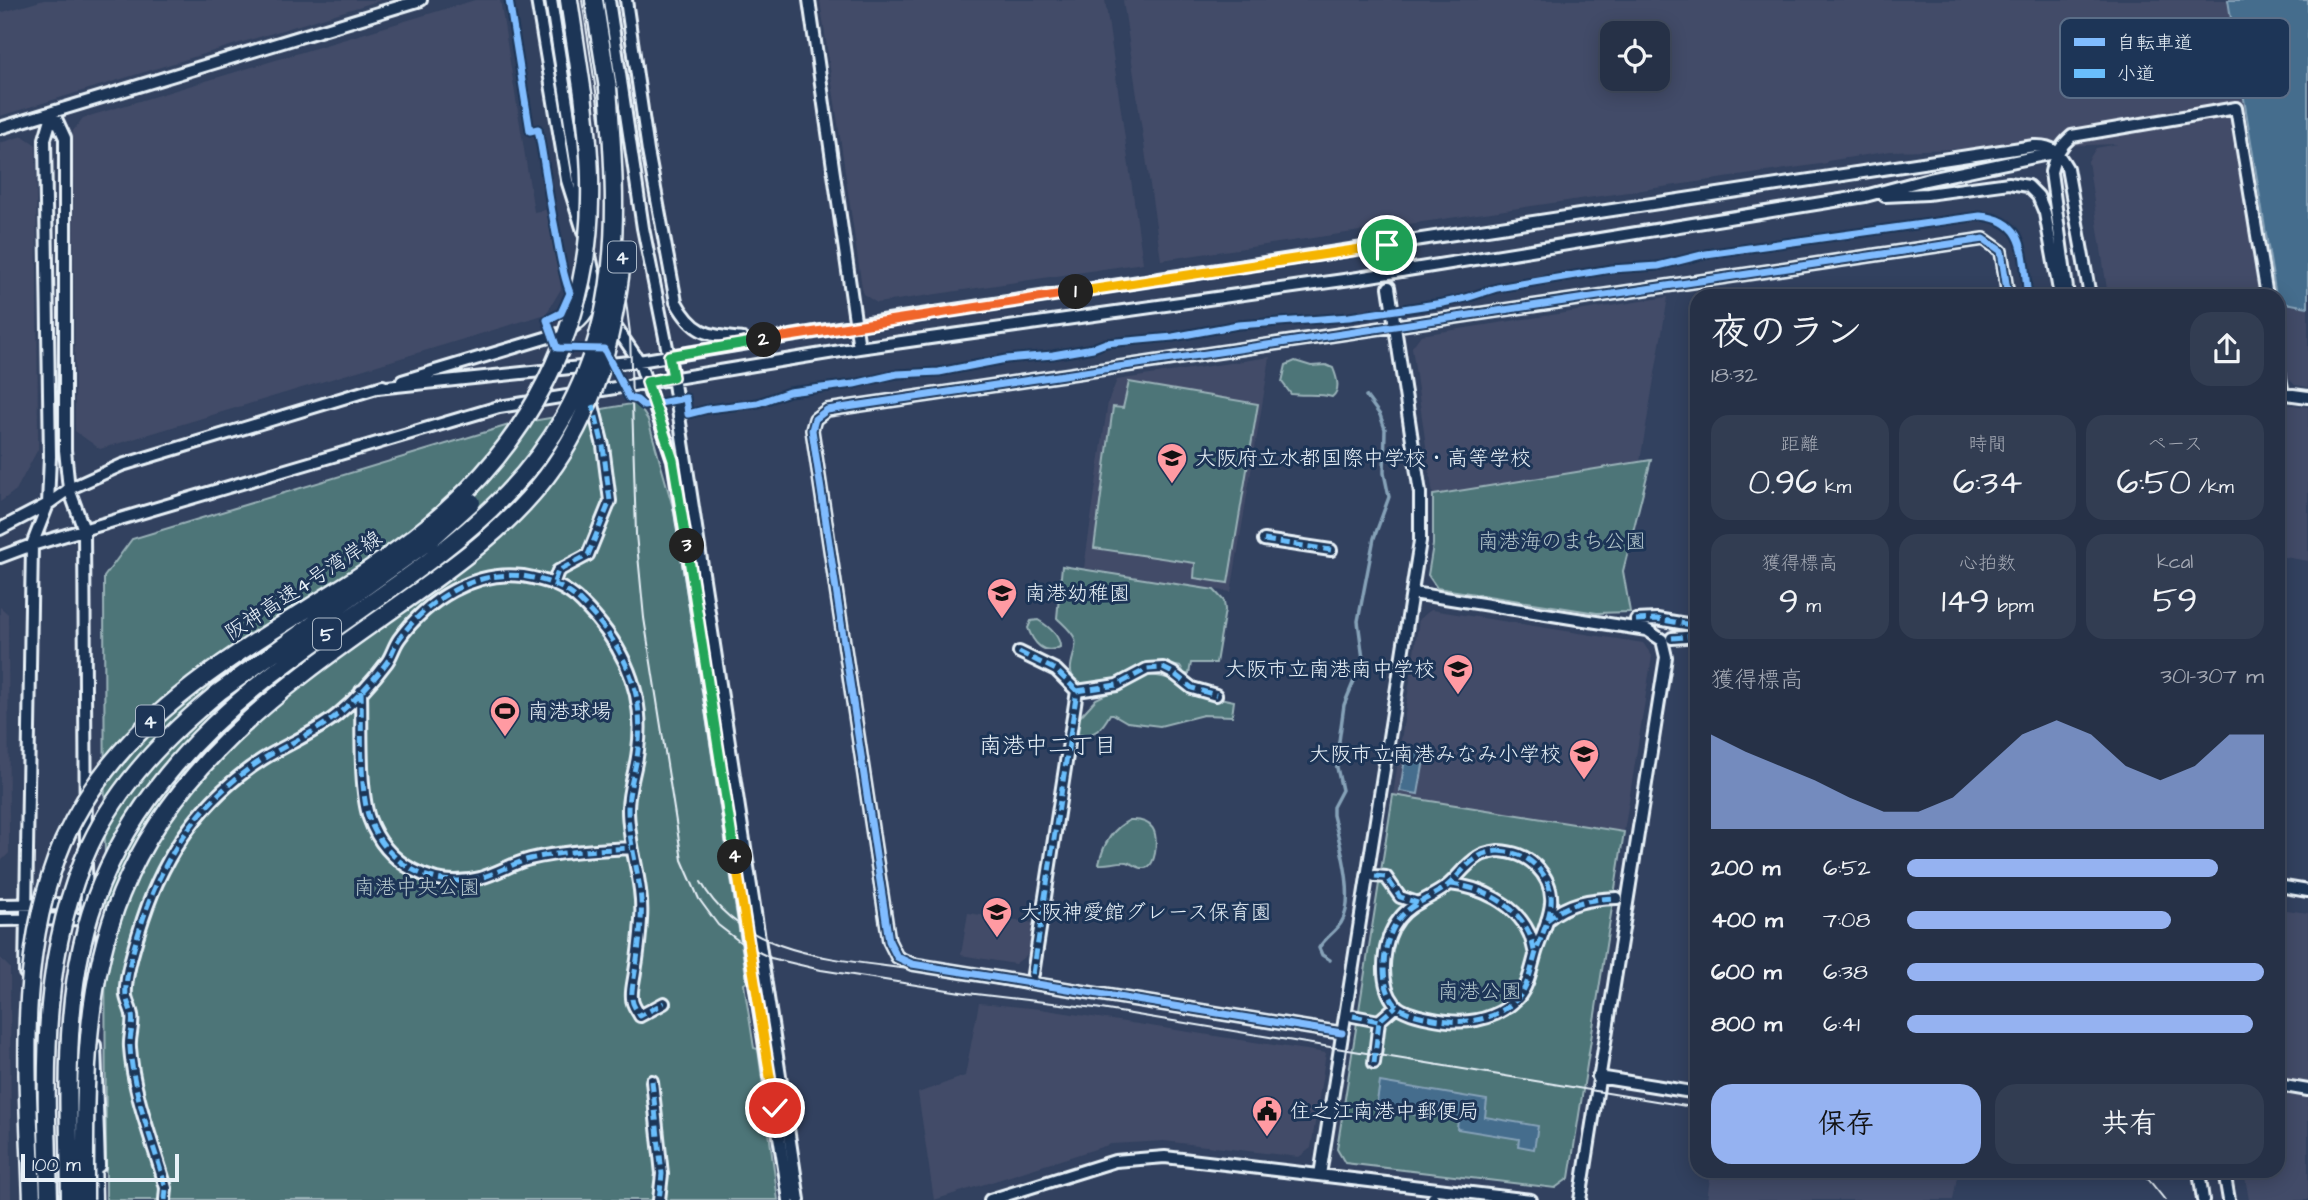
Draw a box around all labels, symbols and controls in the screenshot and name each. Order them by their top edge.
legend [2060,18,2290,98]
map controls [1600,21,1670,91]
button: locate [1600,21,1670,91]
text: 自転車道 [2117,30,2193,57]
text: 小道 [2117,61,2155,88]
pin [1357,215,1417,275]
icon: arrive [1368,226,1406,264]
road number: 4 [608,242,636,272]
pin: 1 [1058,274,1094,310]
text: 1 [1074,278,1077,305]
text: 夜のラン [1711,307,1863,359]
button: share [2190,312,2264,386]
pin: 2 [746,322,782,358]
text: 2 [758,326,769,353]
text: 18:32 [1711,359,1758,391]
text: 距離 [1781,431,1819,458]
text: 時間 [1968,431,2007,458]
text: ペース [2147,431,2203,458]
school or university icon: 大阪府立水都国際中学校・高等学校 [1155,441,1189,485]
place label: 大阪府立水都国際中学校・高等学校 [1195,444,1531,473]
text: 0.96 [1748,458,1817,507]
text: 6:34 [1953,458,2022,507]
text: 6:50 [2116,458,2191,507]
text: km [1817,474,1851,501]
text: /km [2191,474,2234,501]
street label: 阪神高速4号湾岸線 [219,524,388,647]
park label: 南港海のまち公園 [1478,527,1646,556]
pin: 3 [670,528,704,564]
text: 3 [682,532,691,559]
text: kcal [2157,549,2193,576]
text: 獲得標高 [1762,550,1838,577]
text: 心拍数 [1959,550,2016,577]
school or university icon: 南港幼稚園 [985,576,1019,620]
text: 59 [2153,576,2198,625]
text: 9 [1779,577,1799,626]
text: 149 [1942,577,1990,626]
place label: 南港幼稚園 [1025,579,1130,608]
text: m [1799,593,1821,620]
text: bpm [1990,593,2033,620]
road number: 5 [313,618,341,650]
school or university icon: 大阪市立南港南中学校 [1441,652,1475,696]
place label: 大阪市立南港南中学校 [1225,655,1435,684]
text: 301–307 m [2160,660,2264,692]
text: 獲得標高 [1711,664,1803,696]
sports icon: 南港球場 [488,694,522,738]
place label: 南港球場 [528,697,612,726]
road number: 4 [136,706,164,736]
district label: 南港中二丁目 [979,730,1117,762]
school or university icon: 大阪市立南港みなみ小学校 [1567,737,1601,781]
place label: 大阪市立南港みなみ小学校 [1309,740,1561,769]
pin: 4 [718,840,752,874]
text: 4 [728,843,741,870]
text: 200 m [1711,852,1780,884]
text: 6:52 [1823,852,1871,884]
park label: 南港中央公園 [354,873,480,902]
school or university icon: 大阪神愛館グレース保育園 [980,895,1014,939]
place label: 大阪神愛館グレース保育園 [1020,898,1272,927]
text: 400 m [1711,904,1783,936]
text: 7:08 [1823,904,1870,936]
text: 600 m [1711,956,1782,988]
text: 6:38 [1823,956,1868,988]
park label: 南港公園 [1438,977,1522,1006]
text: 800 m [1711,1008,1782,1040]
text: 6:41 [1823,1008,1860,1040]
pin [745,1078,805,1138]
button: 保存 [1711,1084,1981,1164]
button: 共有 [1995,1084,2264,1164]
icon: check [756,1089,794,1127]
public building icon: 住之江南港中郵便局 [1250,1094,1284,1138]
place label: 住之江南港中郵便局 [1290,1097,1479,1126]
scale bar [21,1151,178,1183]
text: 100 m [32,1152,81,1179]

